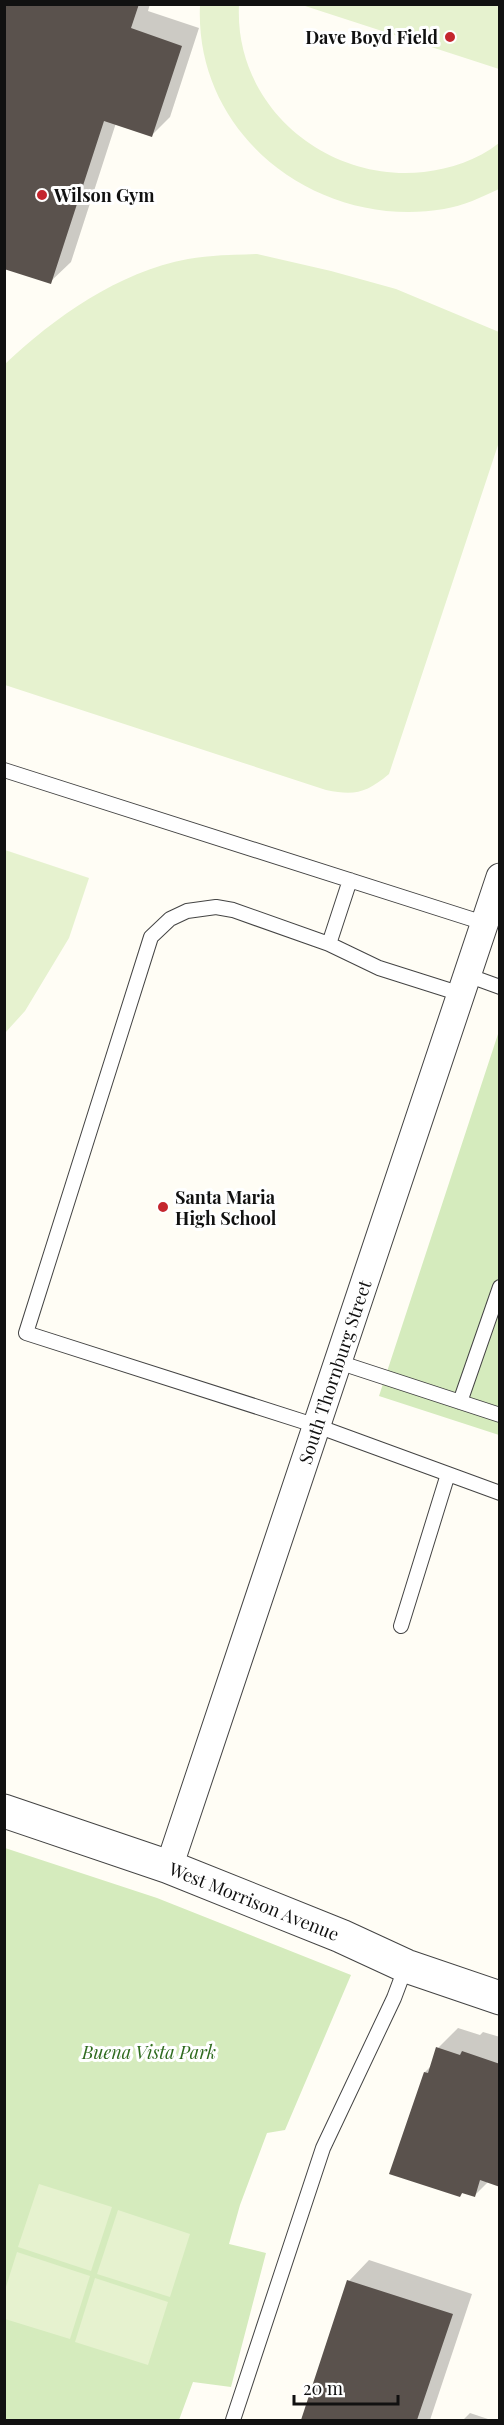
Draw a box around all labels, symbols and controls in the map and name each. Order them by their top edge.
place label: Dave Boyd Field [305,25,438,49]
marker: Dave Boyd Field [443,30,457,44]
place label: Wilson Gym [53,183,155,207]
marker: Wilson Gym [35,188,49,202]
place label: Santa Maria High School [175,1185,277,1230]
marker: Santa Maria High School [156,1200,170,1214]
street label: South Thornburg Street [293,1276,377,1467]
street label: West Morrison Avenue [165,1856,343,1946]
park label: Buena Vista Park [81,2040,216,2064]
scale bar [294,2368,398,2406]
text: 20 m [303,2376,343,2400]

